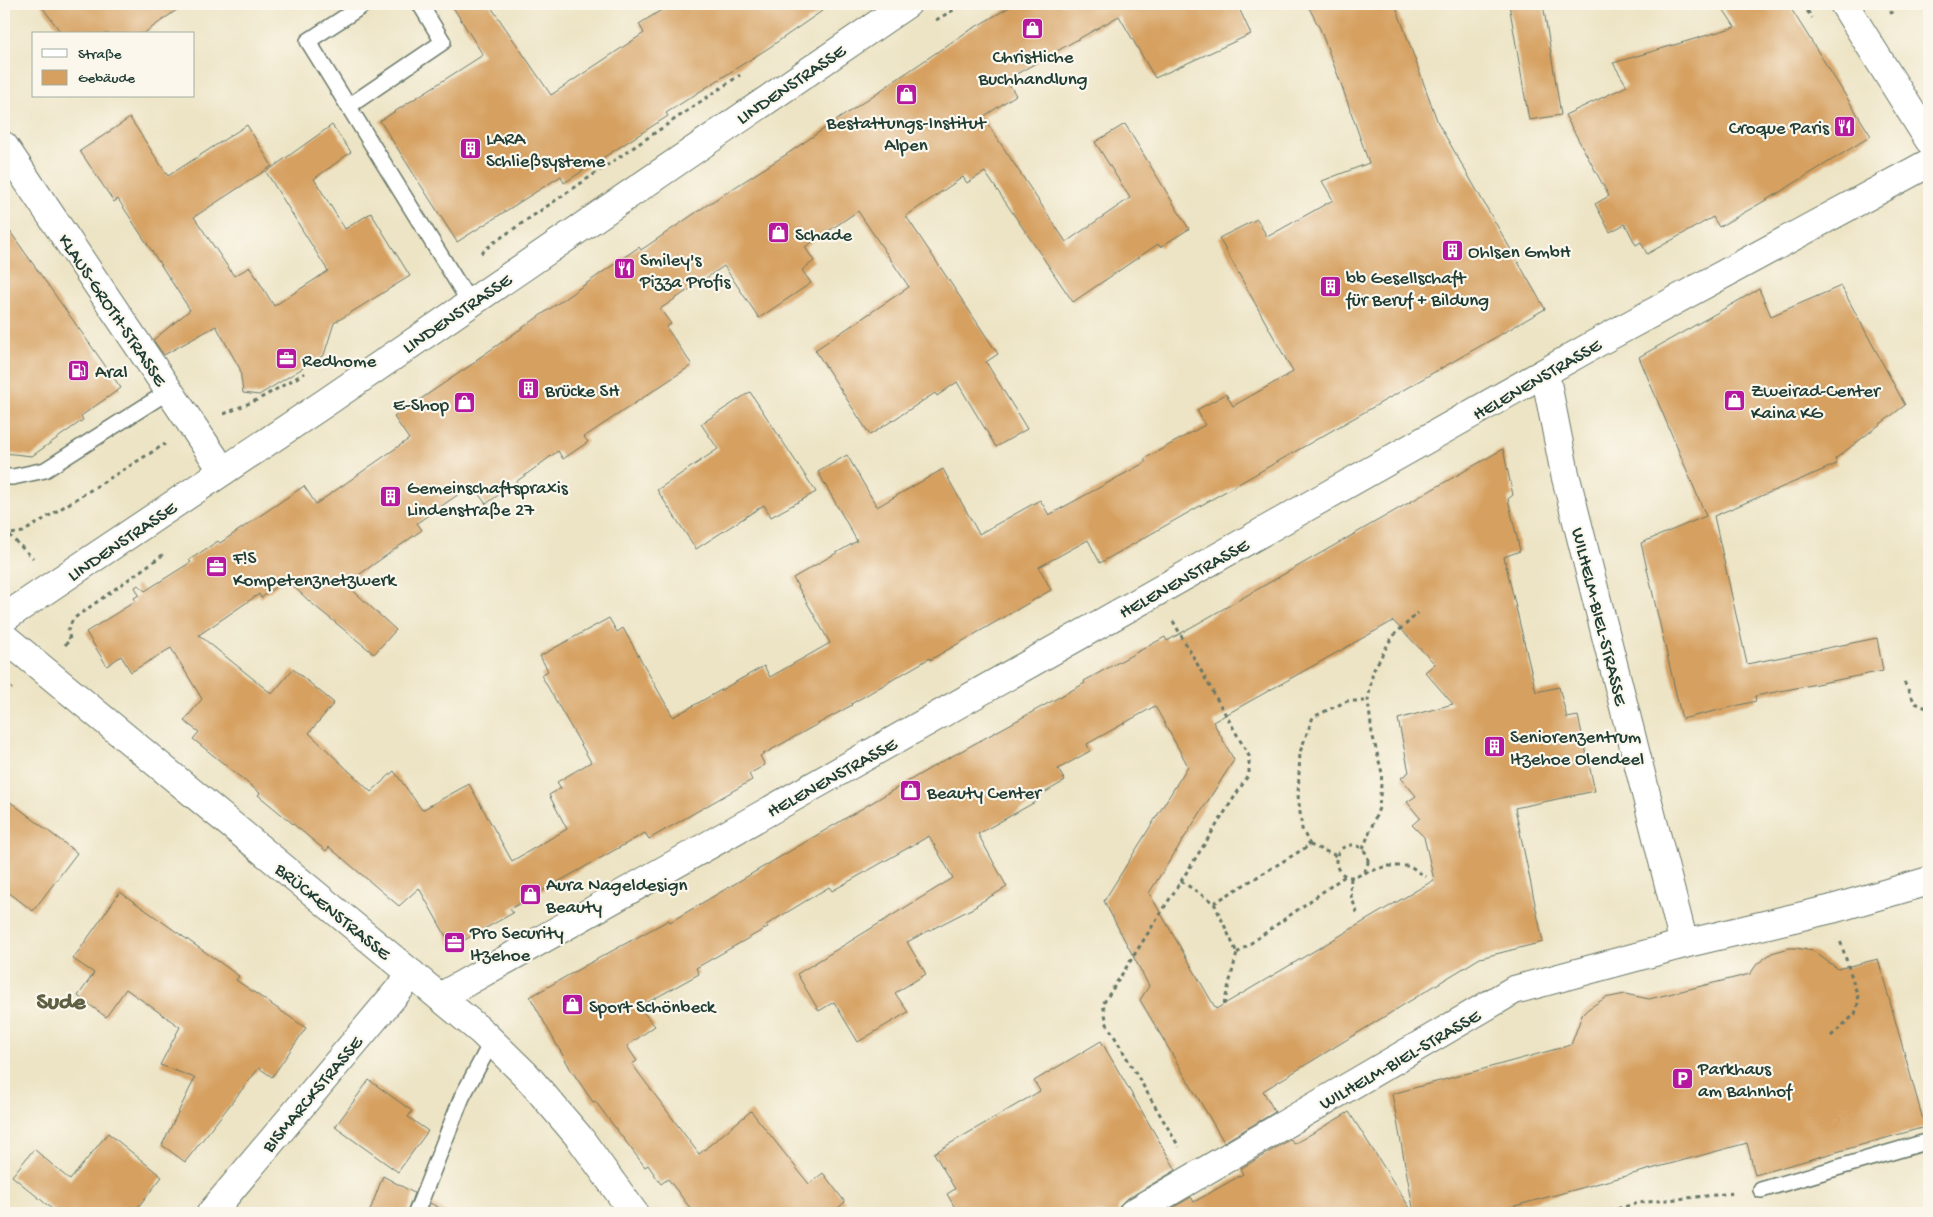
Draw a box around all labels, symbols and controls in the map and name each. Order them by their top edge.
shop icon: Christliche Buchhandlung [1021,17,1045,41]
legend [32,32,195,98]
street label: LINDENSTRASSE [733,40,852,131]
text: Straße [78,46,122,64]
place label: Christliche Buchhandlung [977,47,1088,92]
text: Gebäude [78,70,135,88]
shop icon: Bestattungs-Institut Alpen [894,83,918,107]
place label: Bestattungs-Institut Alpen [826,113,988,158]
restaurant icon: Croque Paris [1833,114,1857,138]
place label: Croque Paris [1729,118,1830,141]
place label: LARA Schließsysteme [486,129,606,174]
building icon: LARA Schließsysteme [458,136,482,160]
shop icon: Schade [767,221,791,245]
place label: Schade [795,225,852,248]
street label: KLAUS-GROTH-STRASSE [52,230,171,392]
building icon: Ohlsen GmbH [1440,238,1464,262]
place label: Ohlsen GmbH [1468,242,1571,265]
place label: Smiley's Pizza Profis [639,250,731,295]
restaurant icon: Smiley's Pizza Profis [612,257,636,281]
place label: bb Gesellschaft für Beruf + Bildung [1345,268,1489,313]
street label: LINDENSTRASSE [399,269,518,360]
building icon: bb Gesellschaft für Beruf + Bildung [1318,275,1342,299]
street label: HELENENSTRASSE [1469,334,1607,427]
office icon: Redhome [274,347,298,371]
place label: Redhome [302,351,376,374]
fuel station icon: Aral [67,358,91,382]
place label: Aral [95,362,128,385]
building icon: Brücke SH [517,377,541,401]
place label: Brücke SH [544,381,619,404]
place label: Zweirad-Center Kaina KG [1751,381,1882,426]
shop icon: Zweirad-Center Kaina KG [1723,388,1747,412]
shop icon: E-Shop [453,391,477,415]
place label: E-Shop [393,395,450,418]
place label: Gemeinschaftspraxis Lindenstraße 27 [407,478,569,523]
building icon: Gemeinschaftspraxis Lindenstraße 27 [379,485,403,509]
street label: LINDENSTRASSE [64,497,183,588]
street label: WILHELM-BIEL-STRASSE [1564,526,1631,709]
street label: HELENENSTRASSE [1116,534,1255,625]
place label: F!S Kompetenznetzwerk [232,548,397,593]
office icon: F!S Kompetenznetzwerk [205,555,229,579]
place label: Seniorenzentrum Itzehoe Olendeel [1510,727,1644,772]
street label: HELENENSTRASSE [764,733,903,824]
building icon: Seniorenzentrum Itzehoe Olendeel [1482,734,1506,758]
shop icon: Beauty Center [899,779,923,803]
place label: Beauty Center [926,783,1043,806]
street label: BRÜCKENSTRASSE [268,858,395,967]
place label: Aura Nageldesign Beauty [545,875,688,920]
shop icon: Aura Nageldesign Beauty [518,882,542,906]
place label: Pro Security Itzehoe [469,923,564,968]
office icon: Pro Security Itzehoe [442,930,466,954]
district label: Sude [37,989,87,1018]
shop icon: Sport Schönbeck [561,993,585,1017]
place label: Sport Schönbeck [589,997,717,1020]
street label: WILHELM-BIEL-STRASSE [1316,1005,1486,1117]
street label: BISMARCKSTRASSE [258,1031,370,1159]
place label: Parkhaus am Bahnhof [1697,1059,1794,1104]
parking icon: Parkhaus am Bahnhof [1670,1066,1694,1090]

